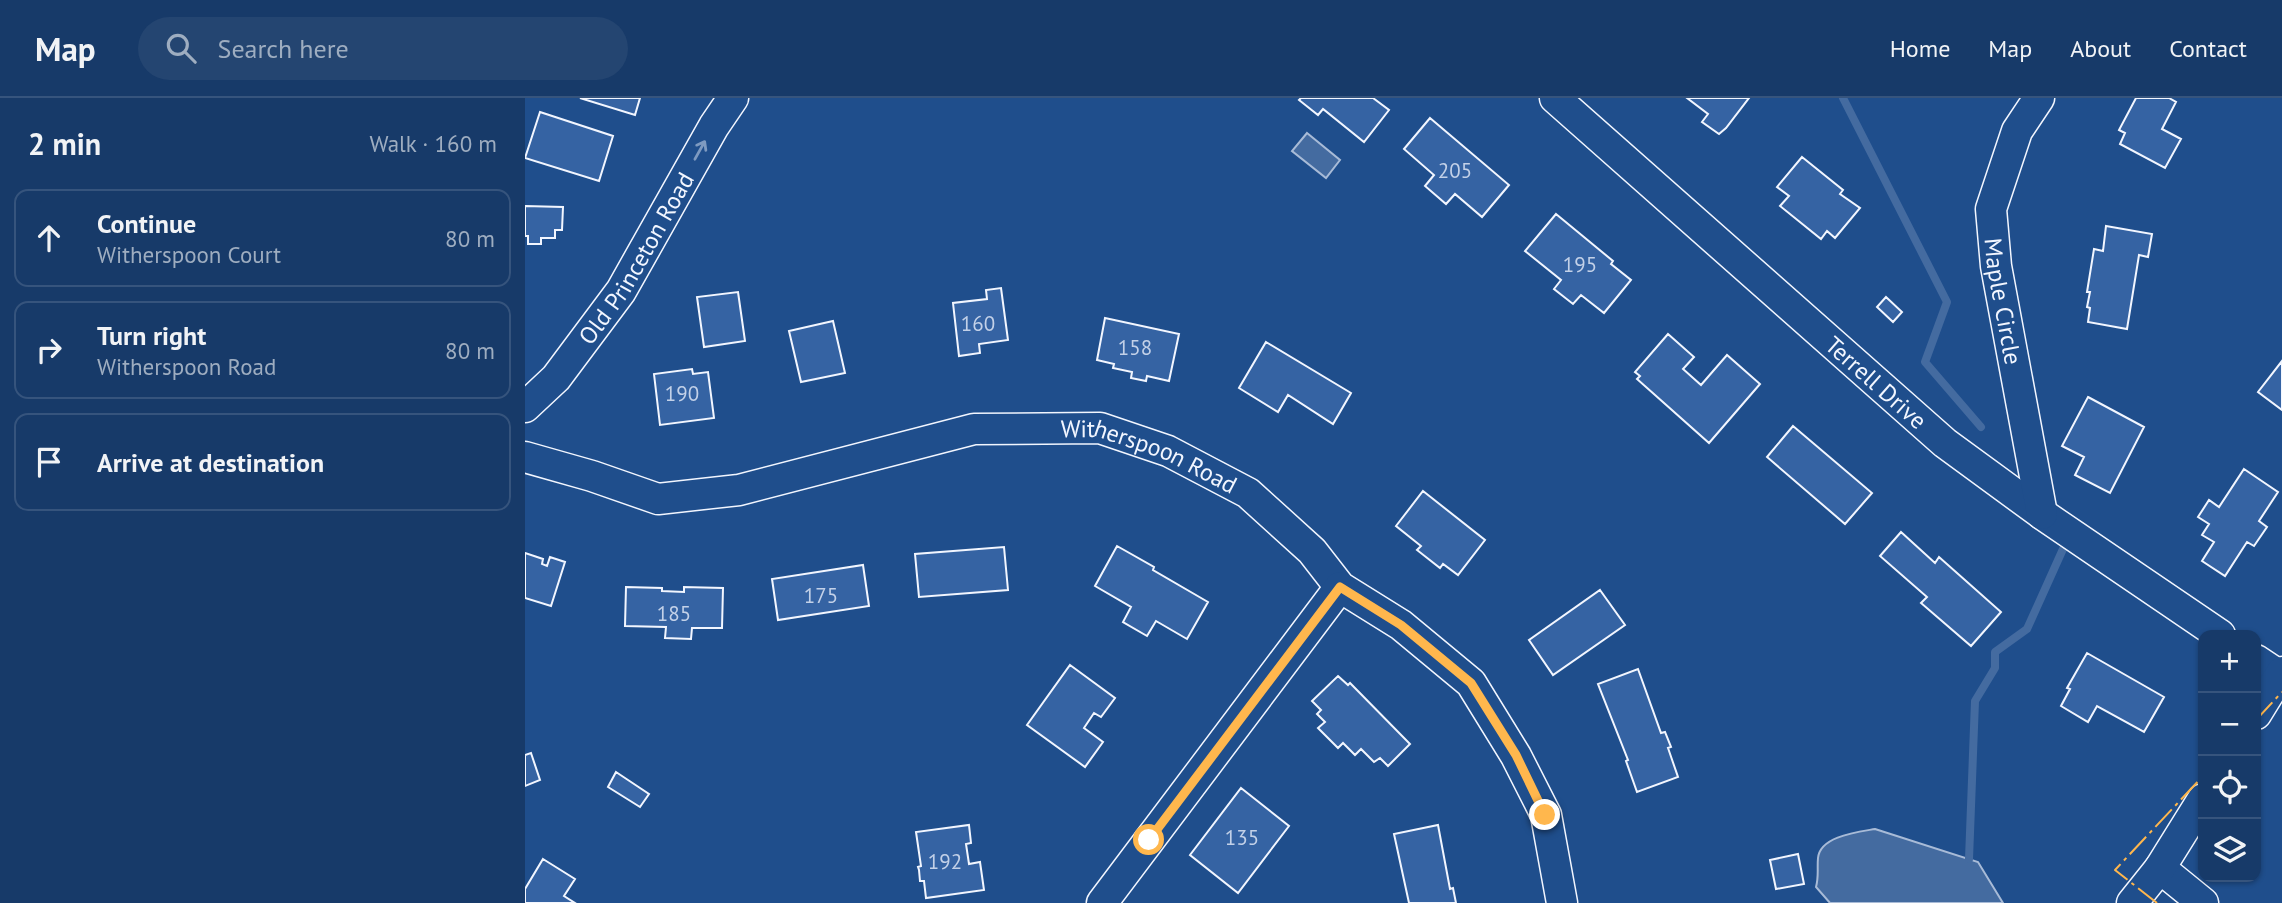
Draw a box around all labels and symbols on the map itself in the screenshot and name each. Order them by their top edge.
one-way arrow [694,140,708,160]
house number: 205 [1438,157,1472,184]
street label: Old Princeton Road [571,166,700,350]
street label: Maple Circle [1978,237,2029,367]
house number: 195 [1563,251,1597,278]
house number: 160 [961,310,995,337]
street label: Terrell Drive [1819,329,1934,435]
house number: 158 [1118,334,1152,361]
house number: 190 [665,380,699,407]
street label: Witherspoon Road [1060,412,1242,500]
house number: 175 [804,582,838,609]
house number: 185 [657,600,691,627]
route end [1529,799,1560,830]
route start [1133,824,1164,855]
house number: 135 [1225,824,1259,851]
house number: 192 [928,848,962,875]

